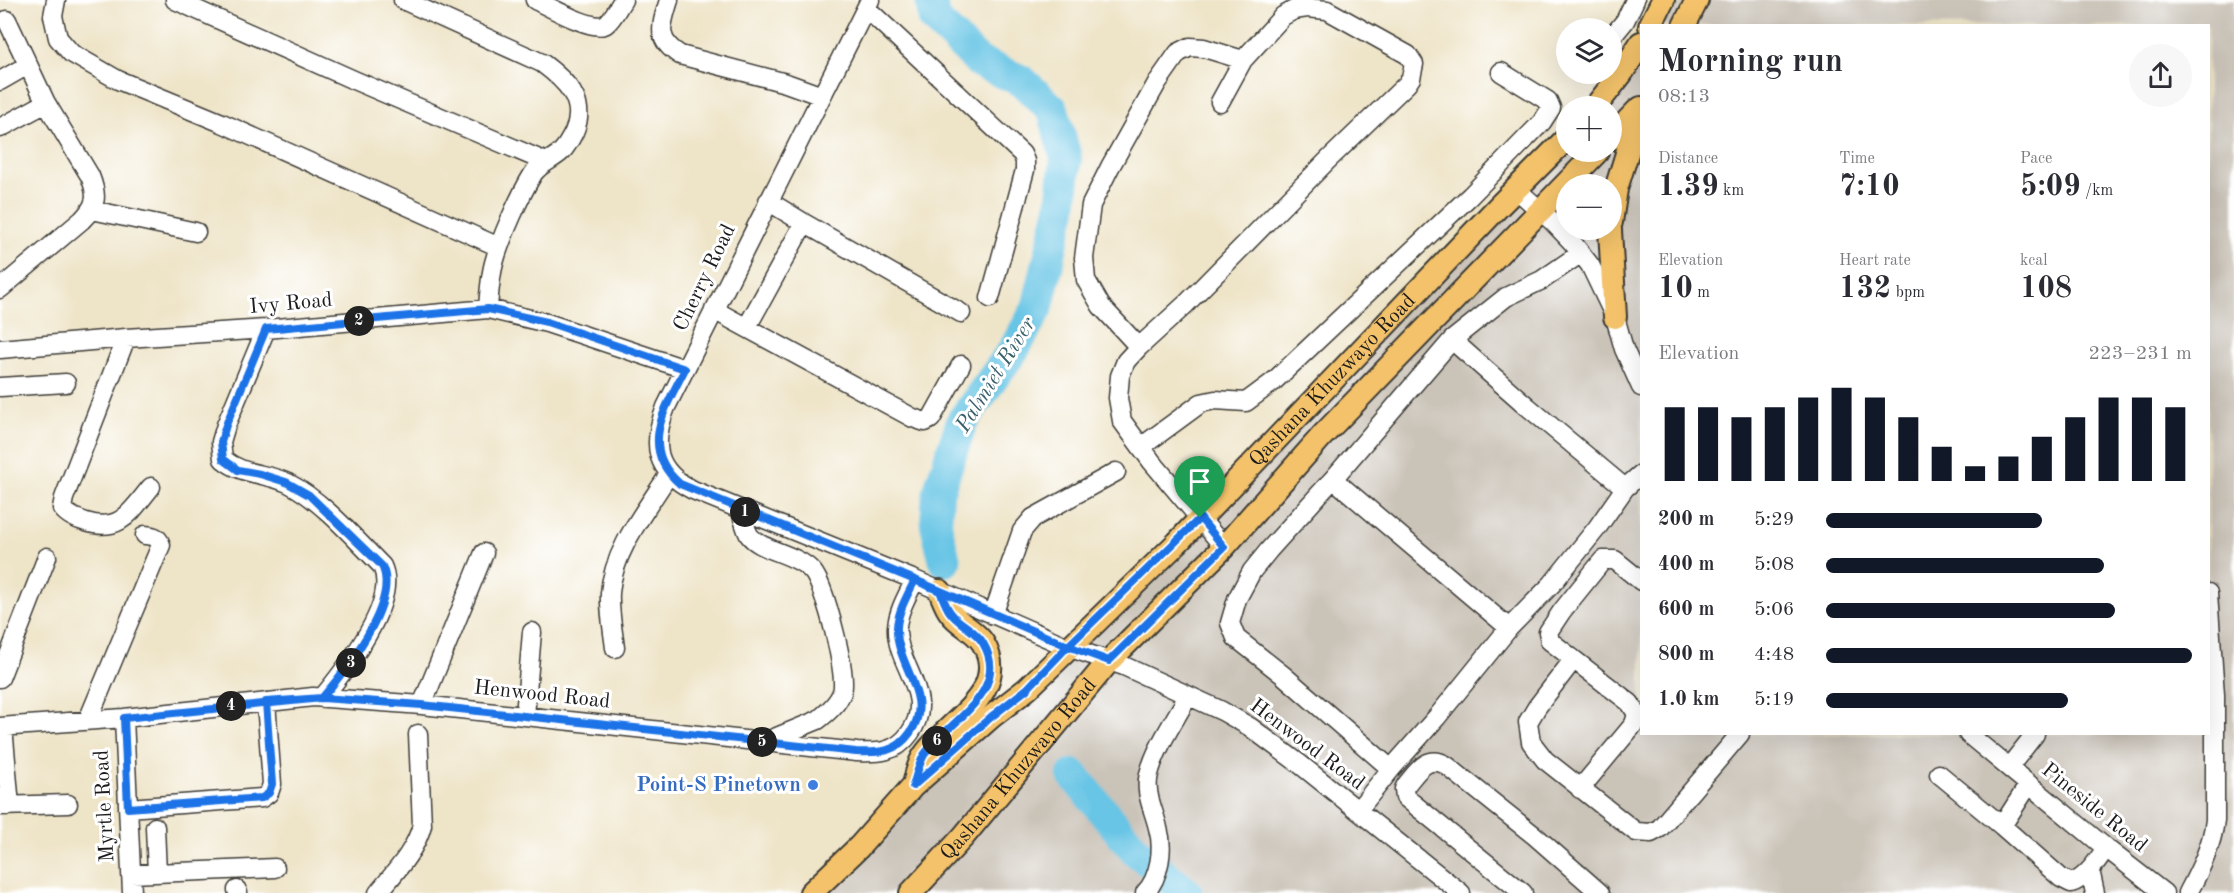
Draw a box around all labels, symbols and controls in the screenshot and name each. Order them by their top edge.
map controls [1556,18,1622,240]
button: layers [1556,18,1622,84]
button: share [2129,44,2192,107]
text: Morning run [1658,46,1843,79]
text: 08:13 [1658,87,1710,107]
button: + [1556,96,1622,162]
text: Distance [1658,151,1718,167]
text: Time [1839,151,1875,167]
text: Pace [2020,151,2052,167]
text: 1.39 [1658,172,1719,202]
text: 7:10 [1839,172,1900,202]
text: 5:09 [2020,172,2081,202]
button: − [1556,174,1622,240]
text: km [1719,183,1744,199]
text: /km [2081,183,2113,199]
street label: Cherry Road [670,221,740,335]
text: Elevation [1658,253,1723,269]
text: Heart rate [1839,253,1911,269]
text: kcal [2020,253,2048,269]
text: 10 [1658,274,1693,304]
text: 132 [1839,274,1891,304]
text: 108 [2020,274,2072,304]
text: m [1693,285,1710,301]
text: bpm [1891,285,1925,301]
street label: Ivy Road [249,290,333,318]
street label: Qashana Khuzwayo Road [1245,290,1420,471]
pin: 2 [344,306,374,336]
text: 2 [354,313,364,329]
water label: Palmiet River [951,313,1040,437]
text: Elevation [1658,344,1739,364]
text: 223–231 m [2089,344,2192,364]
pin [1174,456,1225,518]
icon: arrive [1183,465,1216,498]
pin: 1 [730,497,760,527]
text: 1 [740,504,750,520]
text: 200 m [1658,510,1714,530]
text: 5:29 [1754,510,1794,530]
text: 400 m [1658,555,1714,575]
text: 5:08 [1754,555,1794,575]
text: 600 m [1658,600,1714,620]
text: 5:06 [1754,600,1794,620]
text: 800 m [1658,645,1714,665]
text: 4:48 [1754,645,1794,665]
pin: 3 [336,648,366,678]
text: 3 [346,655,356,671]
street label: Qashana Khuzwayo Road [937,674,1101,864]
street label: Henwood Road [473,677,611,713]
text: 1.0 km [1658,690,1720,710]
text: 5:19 [1754,690,1794,710]
pin: 4 [216,691,246,721]
street label: Henwood Road [1246,695,1368,795]
text: 4 [226,698,236,714]
pin: 6 [922,726,952,756]
pin: 5 [747,727,777,757]
text: 6 [932,733,942,749]
text: 5 [757,734,767,750]
street label: Myrtle Road [92,749,118,863]
street label: Pineside Road [2037,759,2151,857]
place label: Point-S Pinetown [636,775,801,796]
marker: Point-S Pinetown [806,778,820,792]

